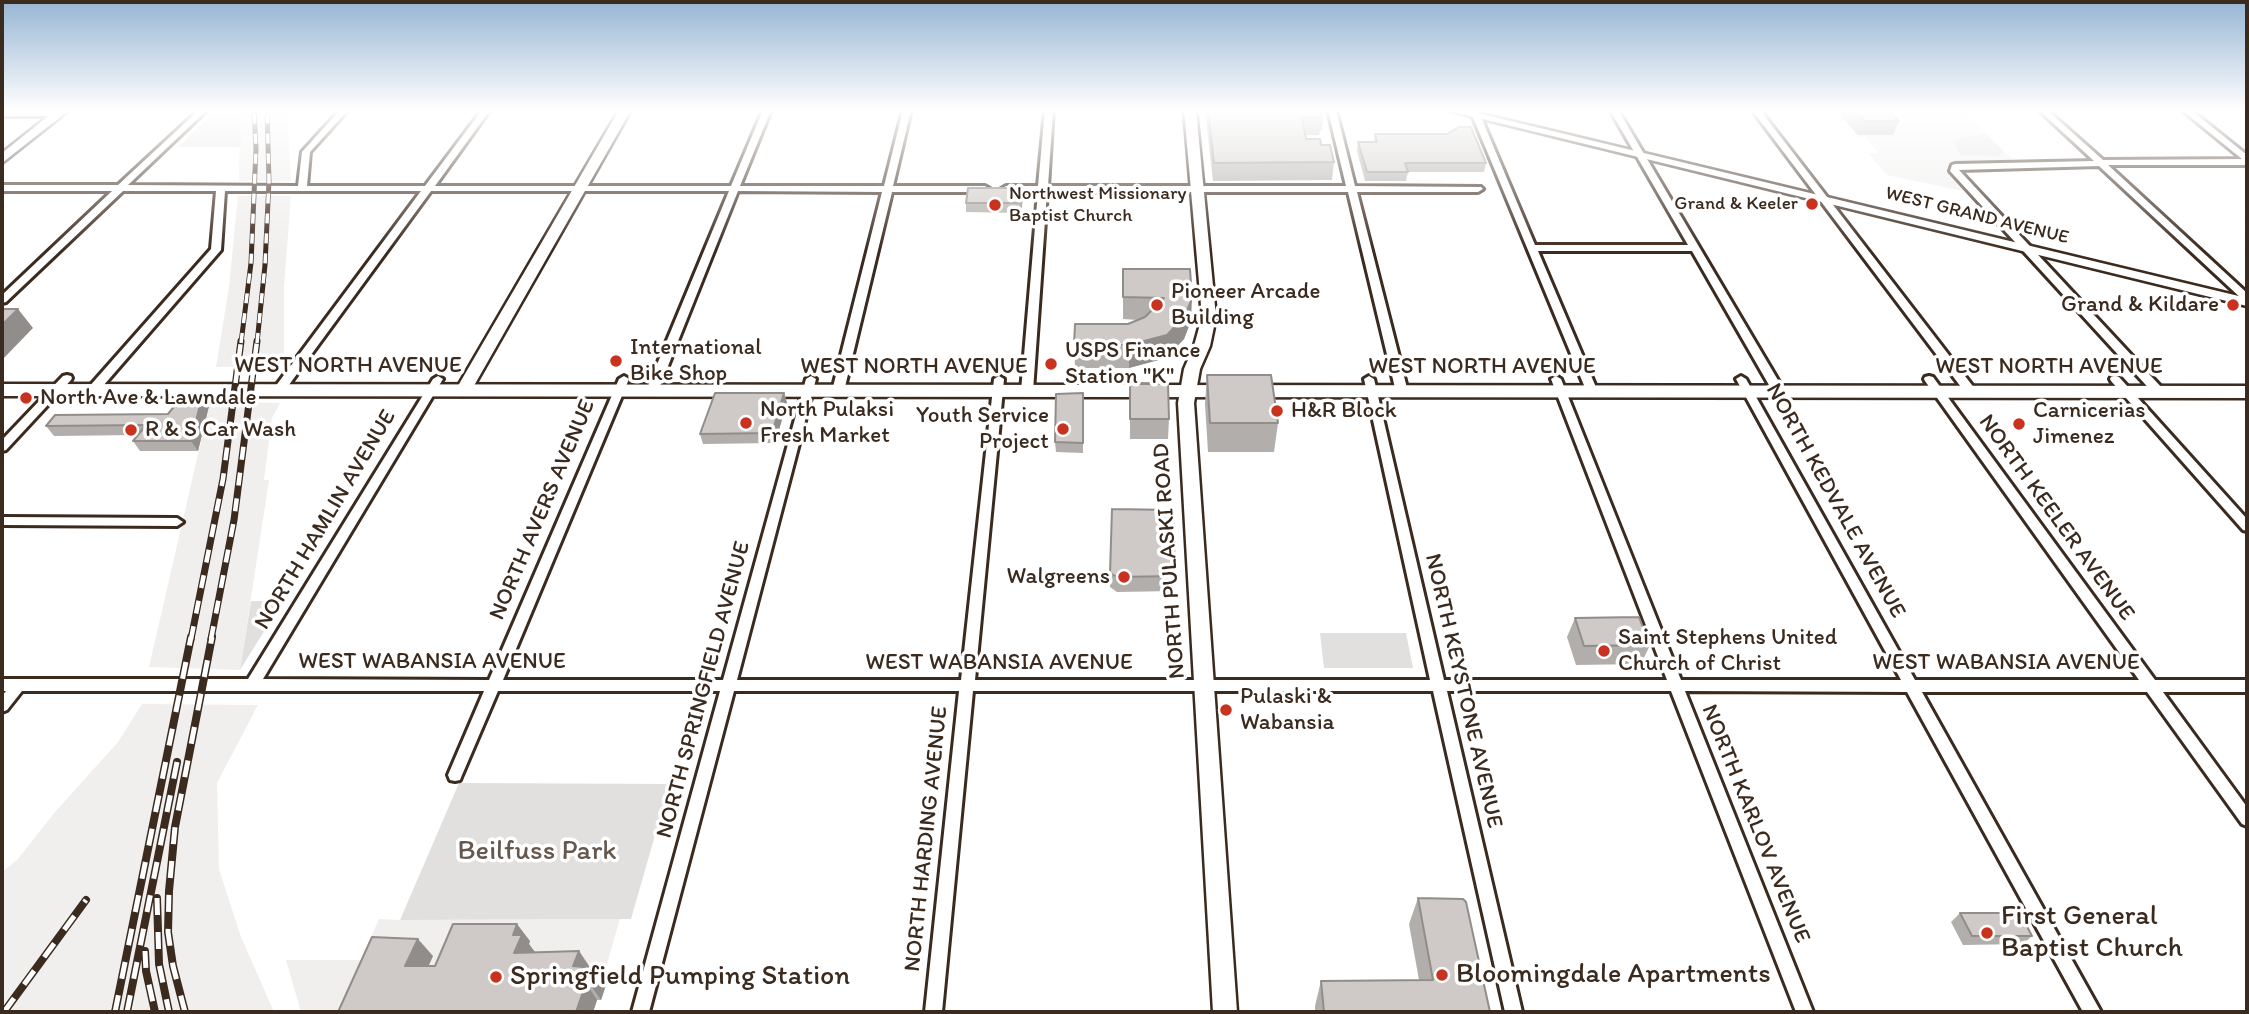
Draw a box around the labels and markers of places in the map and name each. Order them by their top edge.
place label: Northwest Missionary Baptist Church [1009,183,1186,227]
place label: Grand & Keeler [1674,193,1798,215]
marker: Grand & Keeler [1804,196,1820,212]
marker: Northwest Missionary Baptist Church [987,197,1003,213]
place label: Pioneer Arcade Building [1171,278,1320,332]
place label: Grand & Kildare [2061,291,2219,319]
marker: Pioneer Arcade Building [1149,297,1165,313]
marker: Grand & Kildare [2225,297,2241,313]
place label: International Bike Shop [630,334,762,388]
place label: USPS Finance Station "K" [1065,337,1201,391]
marker: International Bike Shop [608,353,624,369]
marker: USPS Finance Station "K" [1043,356,1059,372]
place label: North Ave & Lawndale [40,384,257,412]
marker: North Ave & Lawndale [18,390,34,406]
place label: North Pulaksi Fresh Market [760,396,894,450]
place label: H&R Block [1291,397,1397,425]
place label: Carnicerias Jimenez [2033,397,2145,451]
place label: Youth Service Project [916,402,1049,456]
marker: H&R Block [1269,403,1285,419]
marker: North Pulaksi Fresh Market [738,415,754,431]
place label: R & S Car Wash [145,416,296,444]
marker: Carnicerias Jimenez [2011,416,2027,432]
marker: Youth Service Project [1055,421,1071,437]
marker: R & S Car Wash [123,422,139,438]
place label: Walgreens [1007,563,1110,591]
marker: Walgreens [1116,569,1132,585]
place label: Saint Stephens United Church of Christ [1618,624,1837,678]
marker: Saint Stephens United Church of Christ [1596,643,1612,659]
place label: Pulaski & Wabansia [1240,683,1335,737]
marker: Pulaski & Wabansia [1218,702,1234,718]
place label: First General Baptist Church [2001,900,2183,966]
marker: First General Baptist Church [1979,925,1995,941]
place label: Bloomingdale Apartments [1456,958,1771,992]
place label: Springfield Pumping Station [510,960,850,994]
marker: Bloomingdale Apartments [1434,967,1450,983]
marker: Springfield Pumping Station [488,969,504,985]

